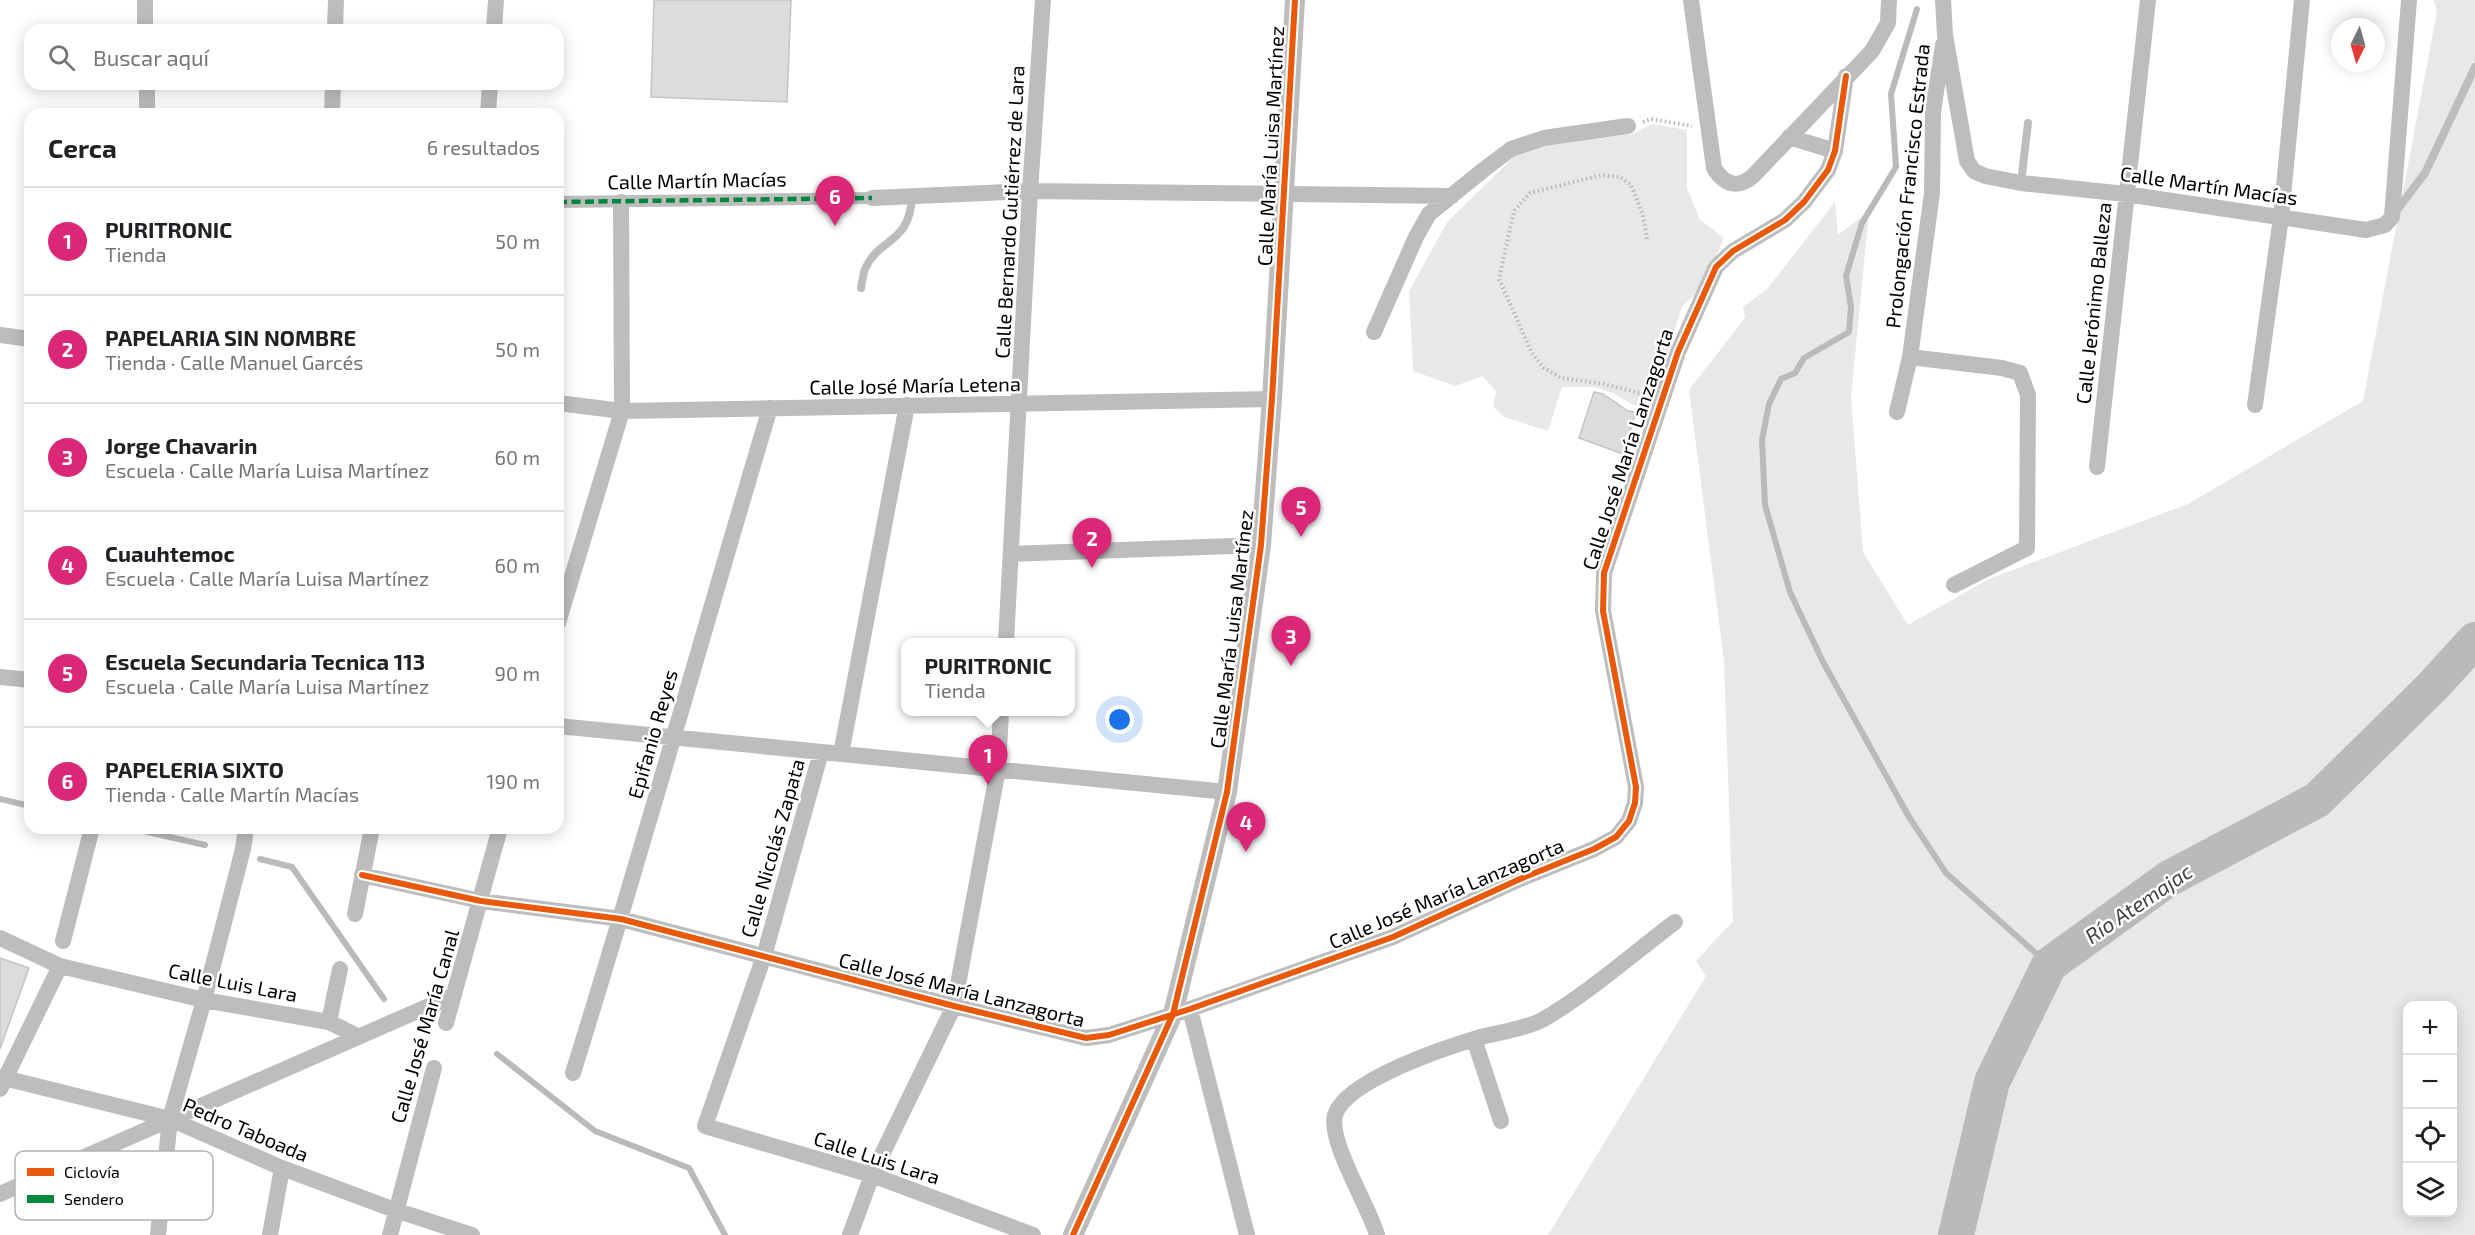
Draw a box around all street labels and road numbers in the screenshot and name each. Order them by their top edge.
street label: Calle María Luisa Martínez [1252,25,1288,267]
street label: Prolongación Francisco Estrada [1880,43,1934,329]
street label: Calle Bernardo Gutiérrez de Lara [989,65,1029,359]
street label: Calle Martín Macías [2119,161,2299,209]
street label: Calle Martín Macías [607,166,787,194]
street label: Calle Jerónimo Balleza [2070,201,2116,405]
street label: Calle José María Lanzagorta [1577,325,1677,573]
street label: Calle José María Letena [809,371,1021,399]
street label: Calle María Luisa Martínez [1204,508,1258,750]
street label: Epifanio Reyes [622,667,682,801]
street label: Calle Nicolás Zapata [735,756,809,940]
street label: Calle José María Lanzagorta [1325,833,1567,953]
street label: Calle José María Canal [385,926,463,1126]
street label: Calle José María Lanzagorta [837,947,1087,1031]
street label: Calle Luis Lara [166,958,300,1006]
street label: Pedro Taboada [180,1092,312,1166]
street label: Calle Luis Lara [811,1125,943,1189]

